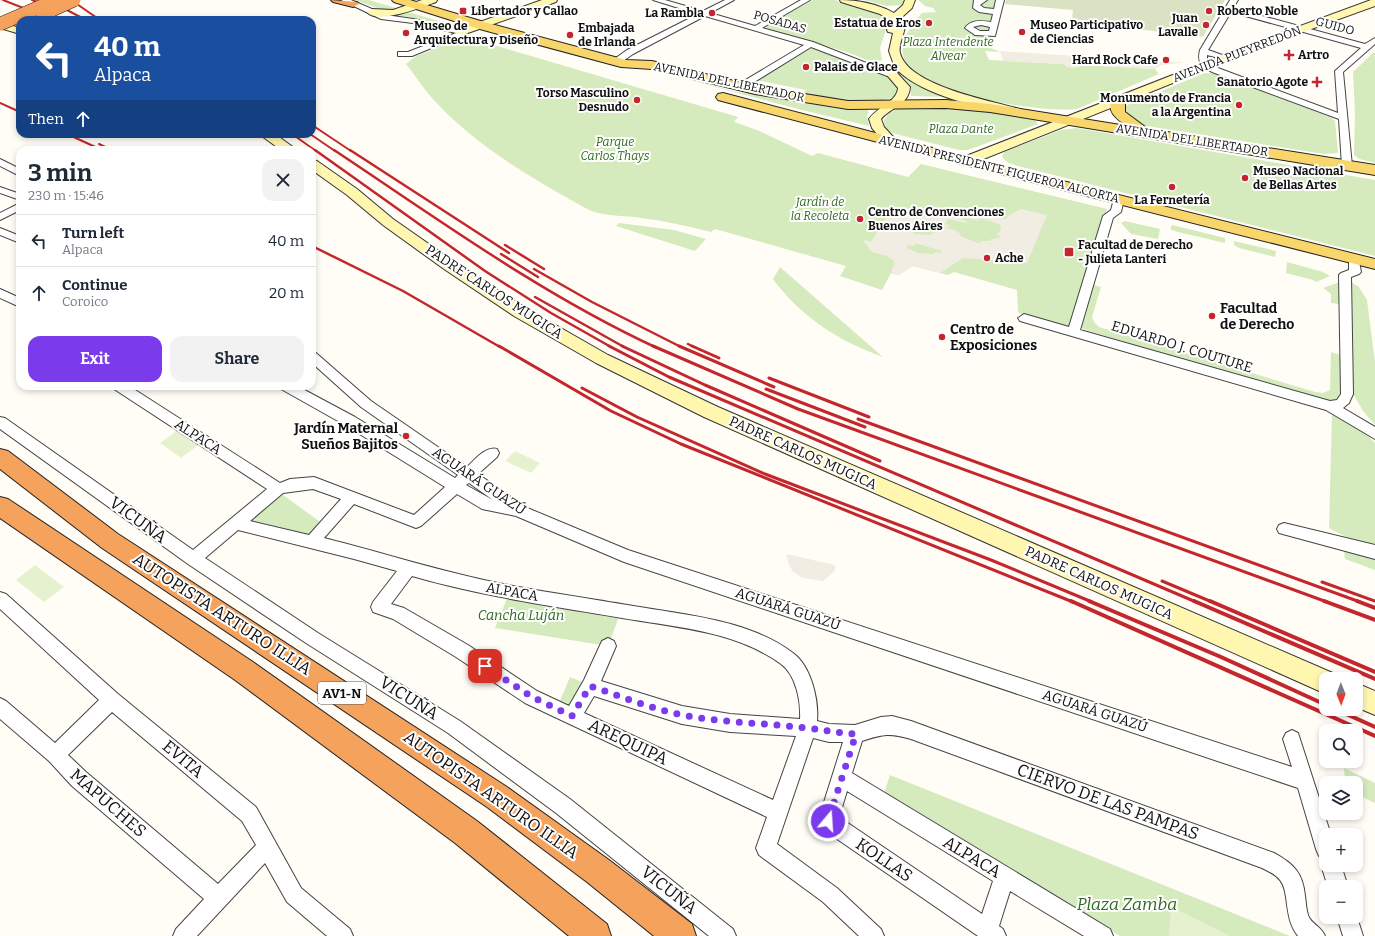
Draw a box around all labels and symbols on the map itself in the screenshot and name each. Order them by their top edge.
place label: Libertador y Callao [471,4,578,18]
place label: Roberto Noble [1217,4,1299,18]
marker: Libertador y Callao [458,6,468,16]
place label: La Rambla [645,6,704,20]
marker: Roberto Noble [1204,6,1214,16]
marker: La Rambla [707,8,717,18]
street label: POSADAS [752,8,808,36]
place label: Juan Lavalle [1158,11,1198,39]
street label: GUIDO [1314,14,1356,38]
place label: Estatua de Eros [834,16,921,30]
marker: Estatua de Eros [924,18,934,28]
place label: Museo Participativo de Ciencias [1030,18,1143,46]
place label: Museo de Arquitectura y Diseño [414,19,538,47]
marker: Juan Lavalle [1201,20,1211,30]
place label: Embajada de Irlanda [578,21,636,49]
street label: AVENIDA PUEYRREDÓN [1170,22,1304,85]
marker: Museo Participativo de Ciencias [1017,27,1027,37]
marker: Museo de Arquitectura y Diseño [401,28,411,38]
marker: Embajada de Irlanda [565,30,575,40]
park label: Plaza Intendente Alvear [902,35,994,63]
place label: Artro [1298,48,1329,62]
marker: Artro [1283,49,1295,61]
place label: Hard Rock Cafe [1072,53,1158,67]
marker: Hard Rock Cafe [1161,55,1171,65]
street label: AVENIDA DEL LIBERTADOR [652,59,806,105]
place label: Palais de Glace [814,60,898,74]
marker: Palais de Glace [801,62,811,72]
place label: Sanatorio Agote [1217,75,1308,89]
marker: Sanatorio Agote [1311,76,1323,88]
place label: Torso Masculino Desnudo [536,86,629,114]
place label: Monumento de Francia a la Argentina [1100,91,1231,119]
marker: Torso Masculino Desnudo [632,95,642,105]
marker: Monumento de Francia a la Argentina [1234,100,1244,110]
street label: AVENIDA DEL LIBERTADOR [1115,121,1269,159]
park label: Plaza Dante [929,122,993,136]
street label: AVENIDA PRESIDENTE FIGUEROA ALCORTA [877,132,1121,206]
park label: Parque Carlos Thays [581,135,650,163]
place label: Museo Nacional de Bellas Artes [1253,164,1344,192]
marker: Museo Nacional de Bellas Artes [1240,173,1250,183]
marker: La Fernetería [1167,182,1177,192]
place label: La Fernetería [1134,193,1210,207]
park label: Jardín de la Recoleta [791,195,849,223]
place label: Centro de Convenciones Buenos Aires [868,205,1004,233]
marker: Centro de Convenciones Buenos Aires [855,214,865,224]
place label: Facultad de Derecho - Julieta Lanteri [1078,238,1193,266]
street label: PADRE CARLOS MUGICA [422,241,566,343]
marker: Facultad de Derecho - Julieta Lanteri [1063,246,1075,258]
place label: Ache [995,251,1024,265]
marker: Ache [982,253,992,263]
place label: Facultad de Derecho [1220,300,1294,333]
marker: Facultad de Derecho [1207,311,1217,321]
street label: EDUARDO J. COUTURE [1109,317,1255,377]
place label: Centro de Exposiciones [950,321,1037,354]
marker: Centro de Exposiciones [937,332,947,342]
street label: PADRE CARLOS MUGICA [726,413,880,493]
street label: ALPACA [171,415,225,459]
place label: Jardín Maternal Sueños Bajitos [293,420,399,453]
marker: Jardín Maternal Sueños Bajitos [401,431,411,441]
street label: AGUARÁ GUAZÚ [429,443,530,519]
street label: VICUÑA [105,492,171,548]
street label: PADRE CARLOS MUGICA [1022,543,1176,623]
street label: AUTOPISTA ARTURO ILLIA [129,548,315,680]
street label: ALPACA [485,579,540,605]
street label: AGUARÁ GUAZÚ [733,583,843,634]
park label: Cancha Luján [478,607,564,624]
pin [468,649,502,683]
street label: VICUÑA [375,672,443,724]
north arrow [1319,672,1363,716]
road number: AV1-N [318,682,366,704]
street label: AGUARÁ GUAZÚ [1040,685,1150,736]
street label: AREQUIPA [585,714,671,770]
street label: AUTOPISTA ARTURO ILLIA [399,727,583,863]
street label: EVITA [158,736,208,782]
street label: CIERVO DE LAS PAMPAS [1014,759,1202,845]
street label: MAPUCHES [66,764,150,842]
position arrow [807,800,849,842]
street label: ALPACA [939,831,1005,883]
street label: KOLLAS [852,833,916,887]
street label: VICUÑA [637,861,701,919]
park label: Plaza Zamba [1077,894,1177,915]

